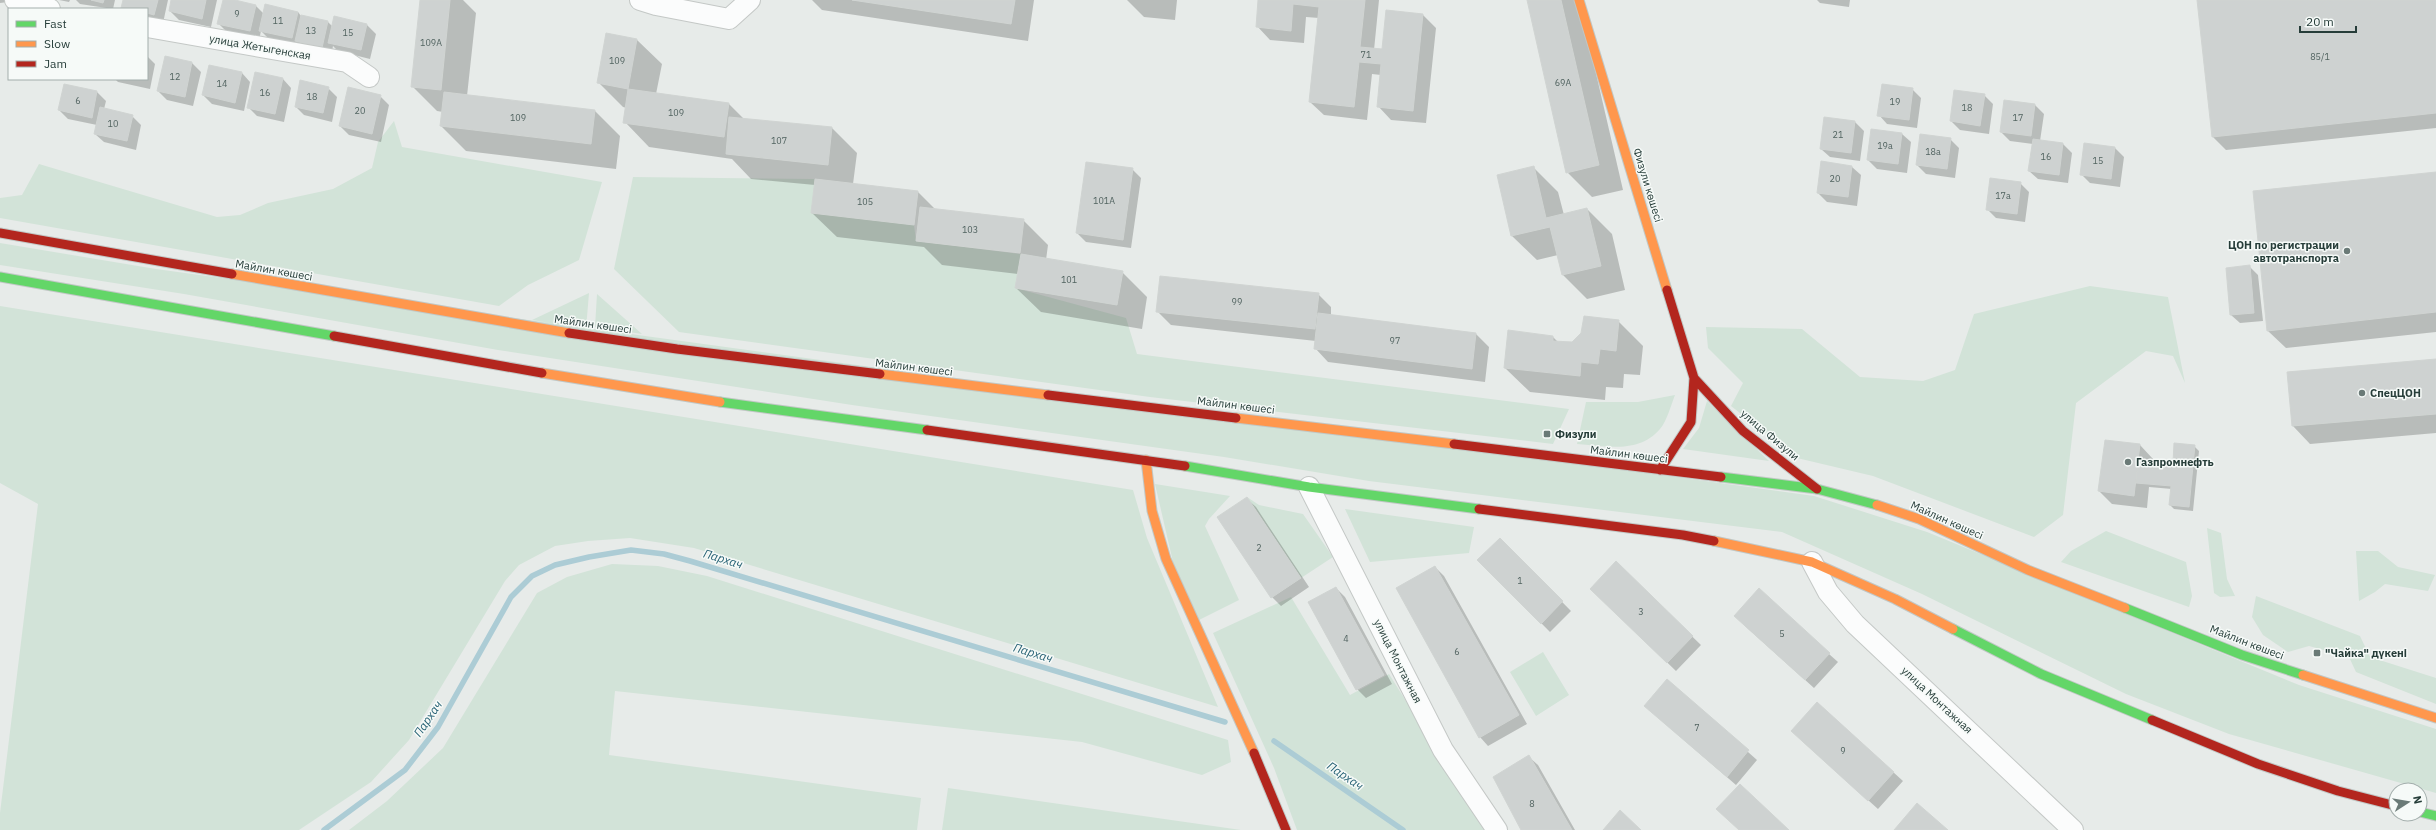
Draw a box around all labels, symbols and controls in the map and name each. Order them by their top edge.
legend [8,8,148,80]
house number: 9 [234,8,240,19]
scale bar [2300,8,2356,34]
text: 20 m [2306,14,2334,29]
house number: 11 [273,15,283,26]
text: Fast [44,16,67,31]
house number: 13 [306,25,316,36]
house number: 15 [343,27,353,38]
street label: улица Жетыгенская [208,31,312,63]
text: Slow [44,36,70,51]
house number: 109А [420,37,442,48]
house number: 71 [1361,49,1371,60]
house number: 85/1 [2310,51,2330,62]
house number: 109 [609,55,625,66]
text: Jam [44,56,67,71]
house number: 12 [170,71,180,82]
house number: 69А [1555,77,1572,88]
house number: 14 [217,78,227,89]
house number: 16 [260,87,270,98]
house number: 18 [307,91,317,102]
house number: 6 [75,95,81,106]
house number: 19 [1890,96,1900,107]
house number: 18 [1962,102,1972,113]
house number: 20 [355,105,365,116]
house number: 109 [668,107,684,118]
house number: 109 [510,112,526,123]
house number: 17 [2013,112,2023,123]
house number: 10 [108,118,118,129]
house number: 21 [1833,129,1843,140]
house number: 107 [771,135,787,146]
house number: 19а [1877,140,1893,151]
street label: Физули көшесі [1630,146,1666,224]
house number: 18а [1925,146,1941,157]
house number: 16 [2041,151,2051,162]
house number: 15 [2093,155,2103,166]
house number: 20 [1830,173,1840,184]
house number: 17а [1995,190,2011,201]
house number: 101А [1093,195,1115,206]
house number: 105 [857,196,873,207]
house number: 103 [962,224,978,235]
place label: ЦОН по регистрации автотранспорта [2228,238,2339,265]
marker: ЦОН по регистрации автотранспорта [2342,246,2352,256]
street label: Майлин көшесі [234,256,314,284]
house number: 101 [1061,274,1077,285]
house number: 99 [1232,296,1242,307]
street label: Майлин көшесі [553,312,633,336]
house number: 97 [1390,335,1400,346]
street label: Майлин көшесі [874,355,954,379]
place label: СпецЦОН [2370,386,2421,400]
marker: СпецЦОН [2357,388,2367,398]
street label: Майлин көшесі [1196,393,1276,417]
street label: улица Физули [1738,406,1802,464]
place label: Физули [1555,427,1597,441]
marker: Физули [1542,429,1552,439]
street label: Майлин көшесі [1589,442,1669,466]
place label: Газпромнефть [2136,455,2214,469]
marker: Газпромнефть [2123,457,2133,467]
street label: Майлин көшесі [1908,498,1986,542]
house number: 2 [1256,542,1262,553]
water label: Пархач [702,545,745,572]
house number: 1 [1517,575,1523,586]
house number: 3 [1638,606,1644,617]
street label: улица Монтажная [1371,617,1425,705]
street label: Майлин көшесі [2208,621,2286,663]
house number: 5 [1779,628,1785,639]
house number: 4 [1343,633,1349,644]
water label: Пархач [1012,639,1055,666]
house number: 6 [1454,646,1460,657]
place label: "Чайка" дүкені [2325,646,2407,660]
marker: "Чайка" дүкені [2312,648,2322,658]
street label: улица Монтажная [1898,663,1976,737]
water label: Пархач [410,698,445,740]
house number: 7 [1694,722,1700,733]
house number: 9 [1840,745,1846,756]
water label: Пархач [1324,758,1366,793]
north arrow [2388,782,2428,822]
text: N [2410,795,2425,805]
house number: 8 [1529,798,1535,809]

